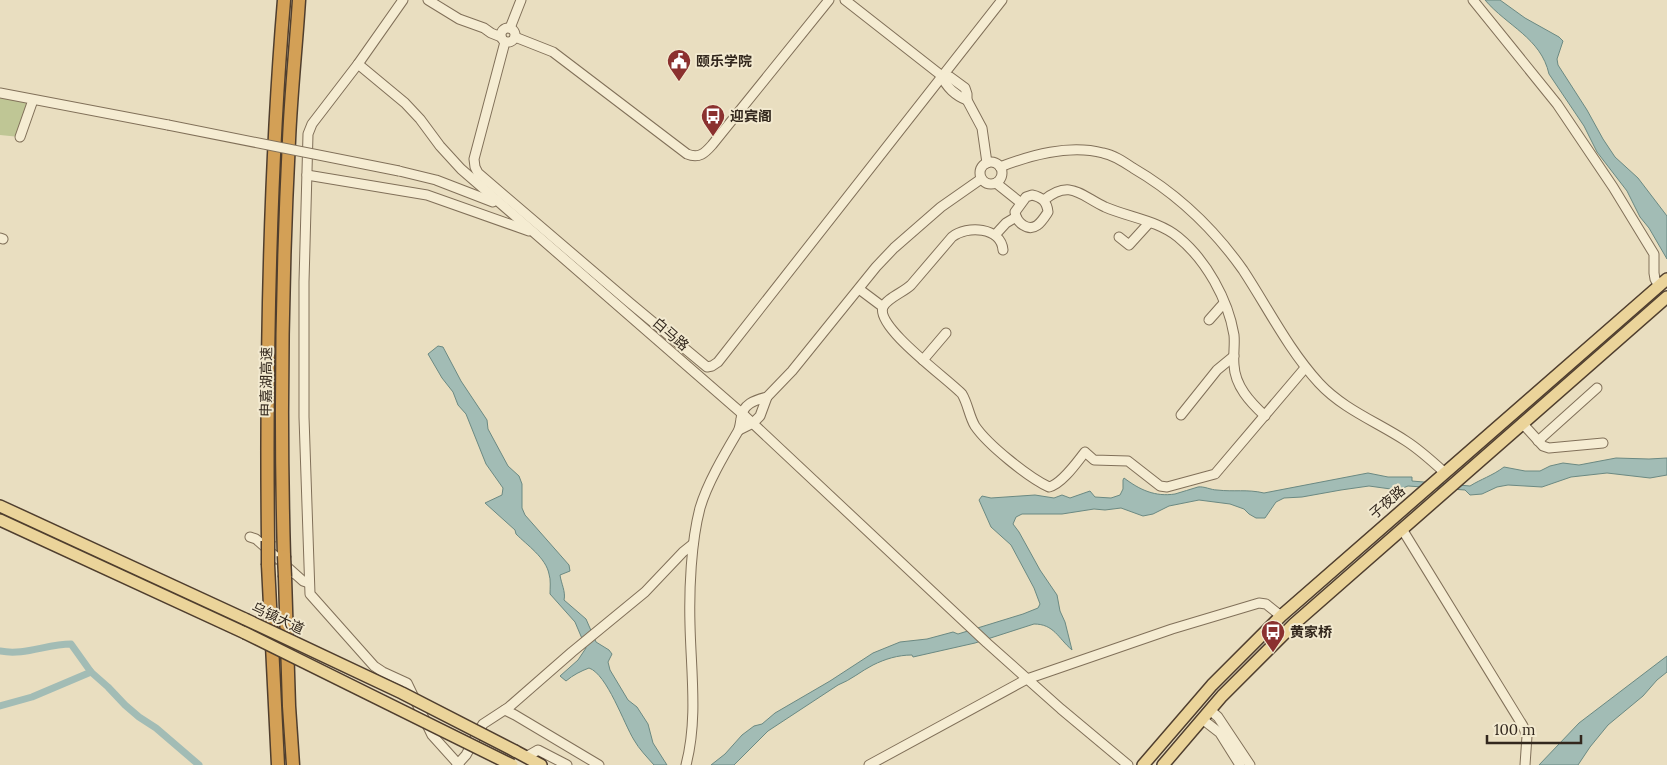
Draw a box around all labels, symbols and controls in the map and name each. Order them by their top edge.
public building icon: 颐乐学院 [666,48,692,82]
place label: 颐乐学院 [696,52,752,70]
bus stop icon: 迎宾阁 [700,103,726,137]
place label: 迎宾阁 [730,107,772,125]
street label: 白马路 [649,313,693,355]
street label: 申嘉湖高速 [256,347,276,417]
street label: 子夜路 [1365,481,1409,523]
street label: 乌镇大道 [249,598,307,638]
bus stop icon: 黄家桥 [1260,619,1286,653]
place label: 黄家桥 [1290,623,1332,641]
scale bar [1487,712,1581,744]
text: 100 m [1494,720,1535,739]

